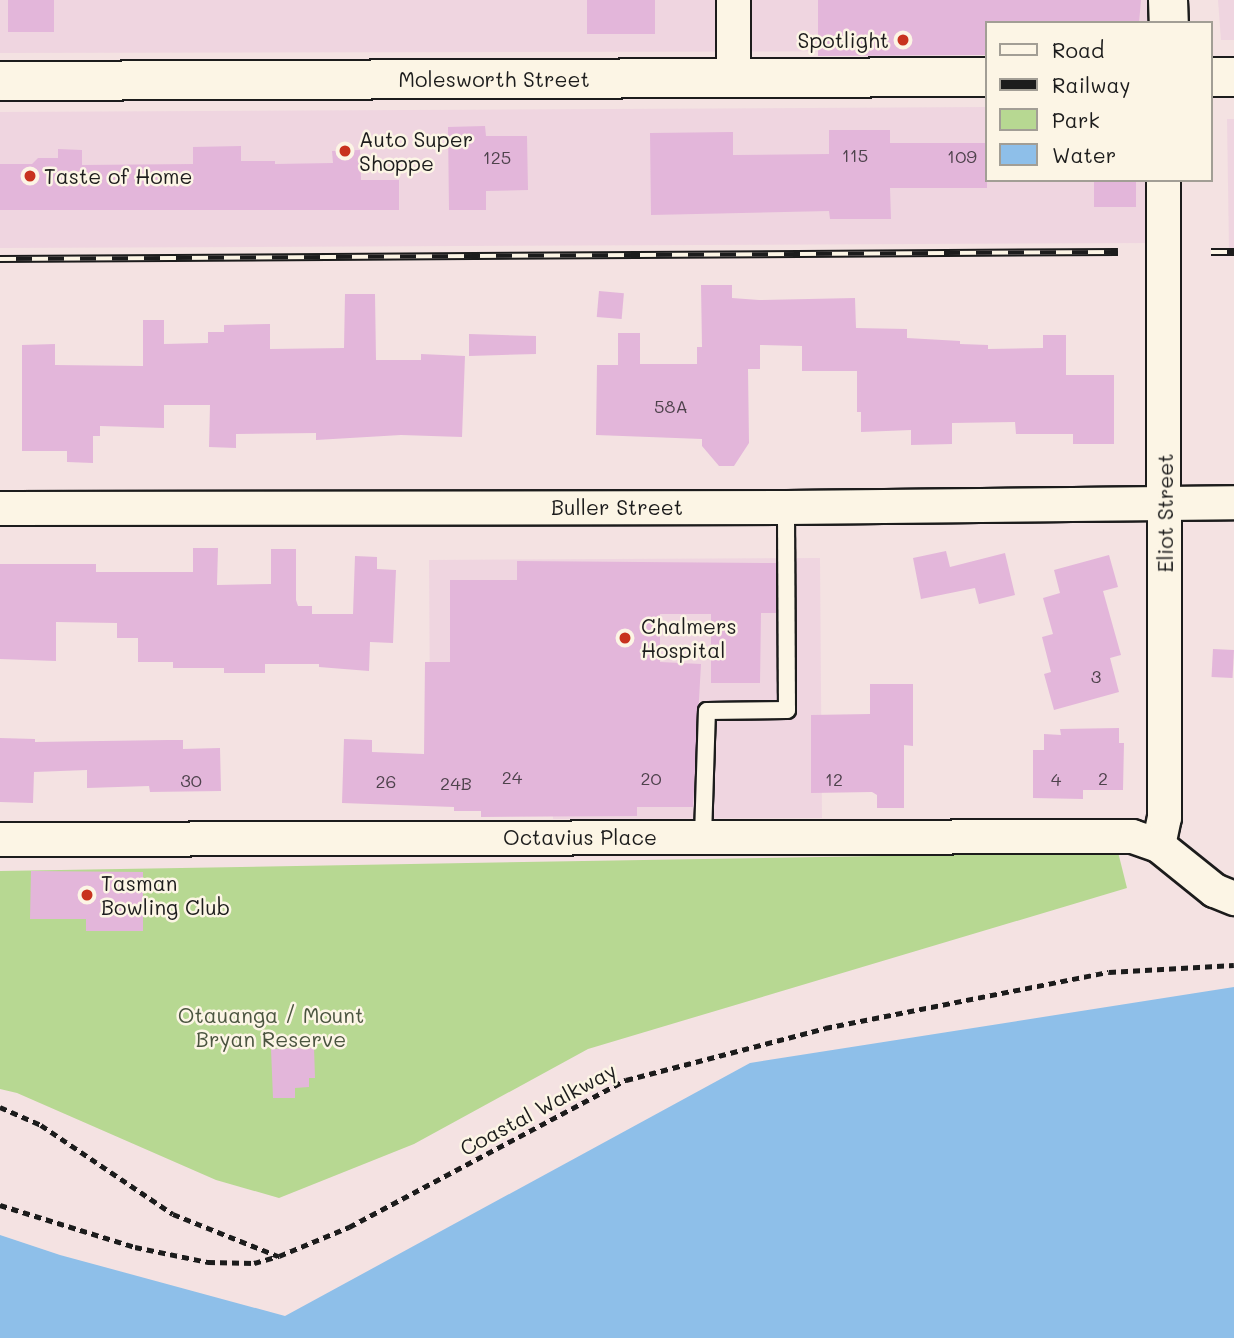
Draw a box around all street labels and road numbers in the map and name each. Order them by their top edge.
street label: Molesworth Street [398,66,590,92]
street label: Eliot Street [1152,454,1178,572]
street label: Buller Street [551,494,683,520]
street label: Octavius Place [503,824,657,850]
street label: Coastal Walkway [456,1057,620,1161]

